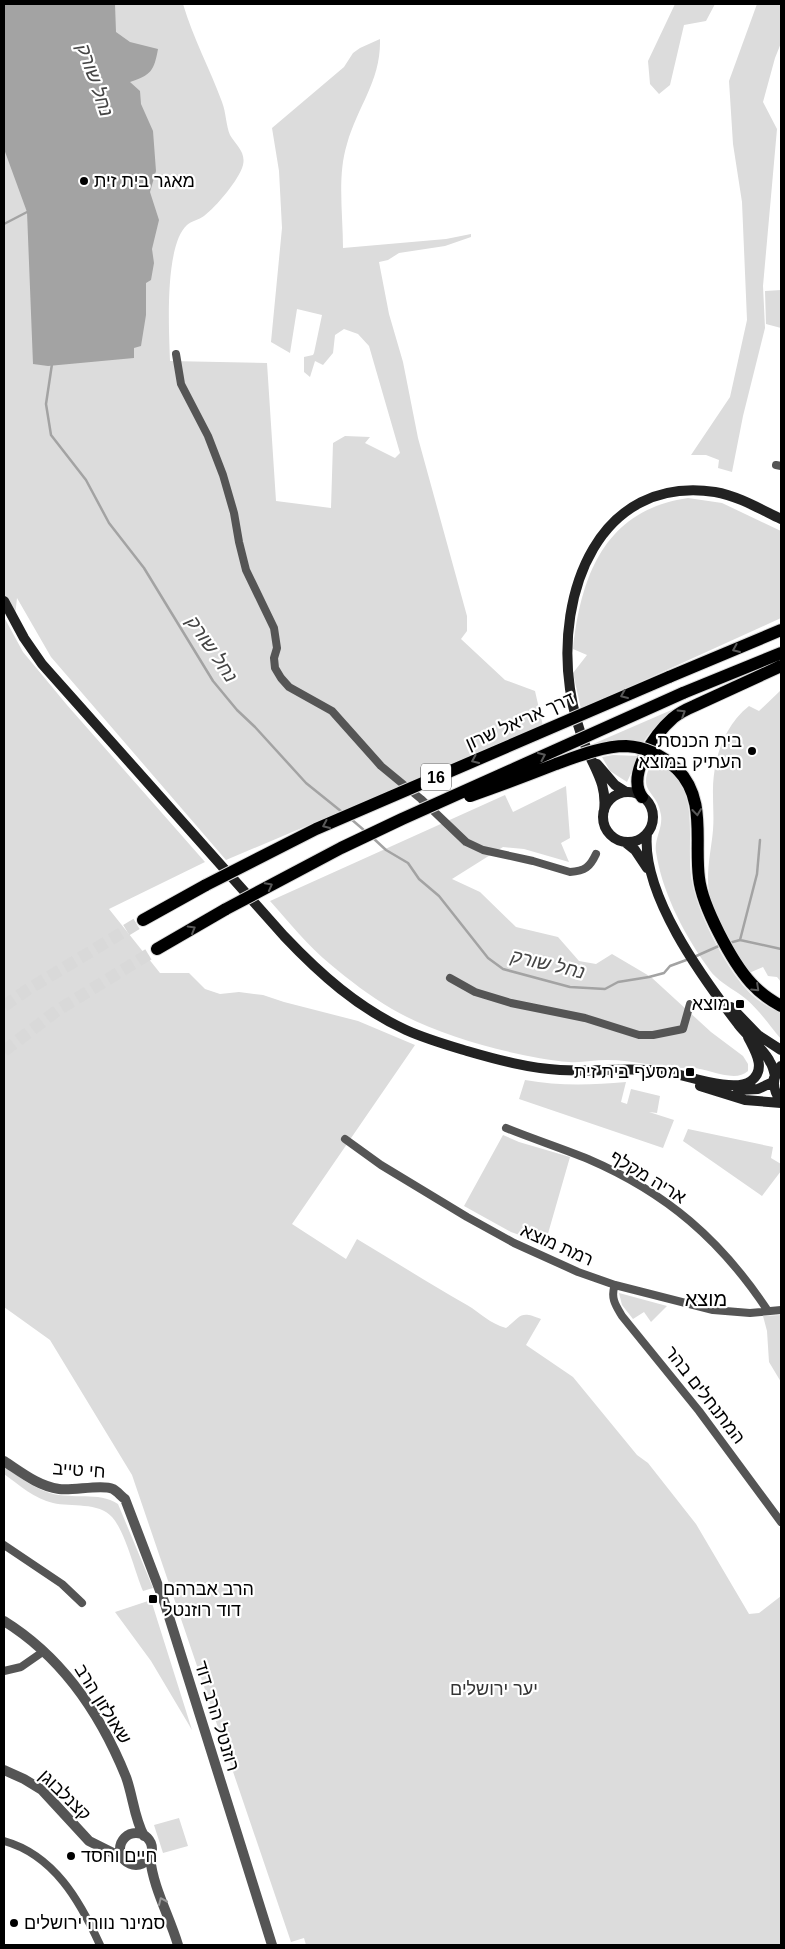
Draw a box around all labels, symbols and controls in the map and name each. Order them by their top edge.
water label: נחל שורק [72,40,117,119]
place label: מאגר בית זית [94,171,195,191]
marker: מאגר בית זית [78,175,90,187]
water label: נחל שורק [182,611,242,686]
one-way arrow [732,642,741,653]
street label: דרך אריאל שרון [463,688,577,754]
one-way arrow [620,689,629,700]
one-way arrow [677,709,686,719]
place label: בית הכנסת העתיק במוצא [638,731,742,772]
marker: בית הכנסת העתיק במוצא [746,745,758,757]
one-way arrow [537,752,546,762]
one-way arrow [471,753,480,764]
road number: 16 [421,764,451,790]
one-way arrow [691,809,702,817]
one-way arrow [322,818,331,829]
one-way arrow [264,882,273,892]
one-way arrow [186,926,195,936]
water label: נחל שורק [508,945,587,983]
one-way arrow [751,982,760,991]
place label: מוצא [692,994,730,1014]
marker: מוצא [734,998,746,1010]
place label: מסעף בית זית [574,1062,680,1082]
marker: מסעף בית זית [684,1066,696,1078]
street label: אריה מקלף [606,1147,690,1208]
street label: רמת מוצא [518,1220,596,1270]
district label: מוצא [685,1288,727,1310]
street label: המתנחלים בהר [661,1342,749,1448]
street label: חי טייב [52,1458,106,1482]
place label: הרב אברהם דוד רוזנטל [163,1579,254,1620]
marker: הרב אברהם דוד רוזנטל [147,1593,159,1605]
street label: רוזנטל הרב דוד [191,1658,243,1774]
street label: שאולזון הרב [71,1660,135,1748]
park label: יער ירושלים [450,1679,538,1699]
street label: קצנלבוגן [35,1766,95,1824]
place label: חיים וחסד [81,1846,157,1866]
marker: חיים וחסד [65,1850,77,1862]
one-way arrow [158,1897,169,1906]
place label: סמינר נווה ירושלים [24,1913,165,1933]
marker: סמינר נווה ירושלים [8,1917,20,1929]

